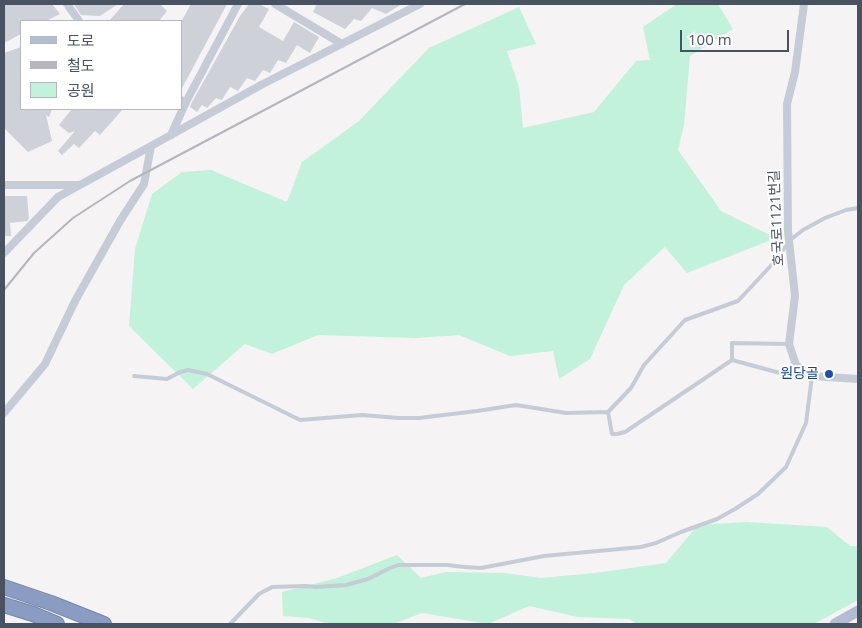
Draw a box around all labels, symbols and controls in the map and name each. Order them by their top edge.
legend [20,20,182,110]
scale bar [682,20,791,52]
text: 100 m [688,29,732,49]
text: 도로 [67,30,95,50]
text: 철도 [67,55,95,75]
text: 공원 [67,80,95,100]
street label: 호국로1121번길 [766,169,788,267]
place label: 원당골 [780,366,819,382]
marker: 원당골 [823,368,835,380]

